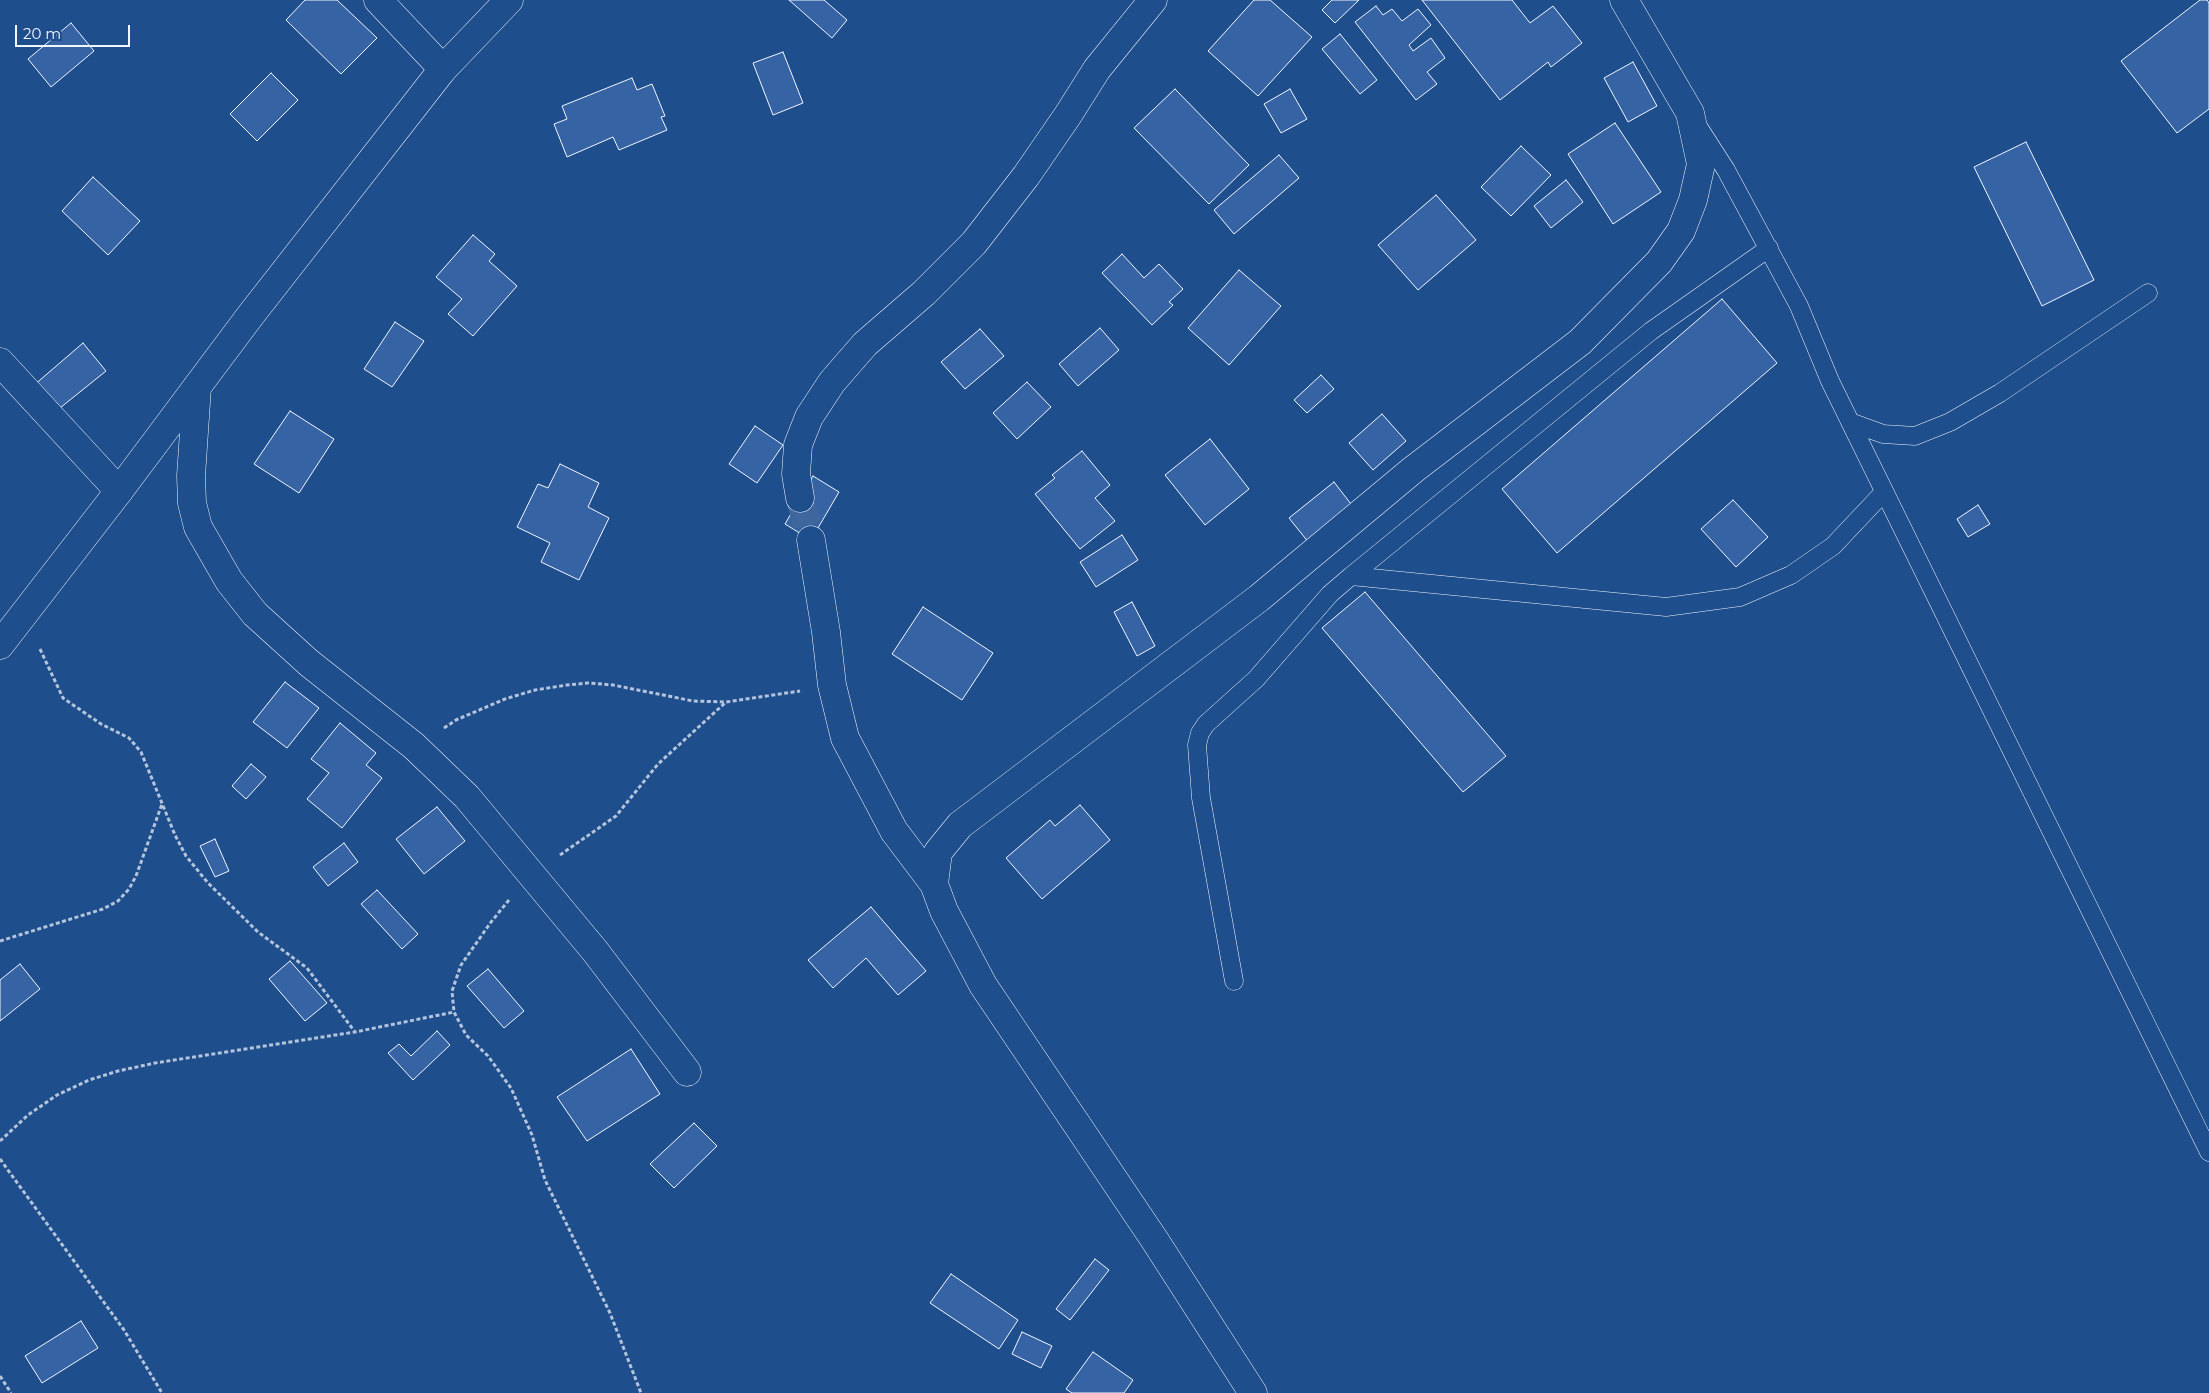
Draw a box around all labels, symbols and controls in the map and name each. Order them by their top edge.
scale bar [18,15,132,47]
text: 20 m [23,24,61,43]

